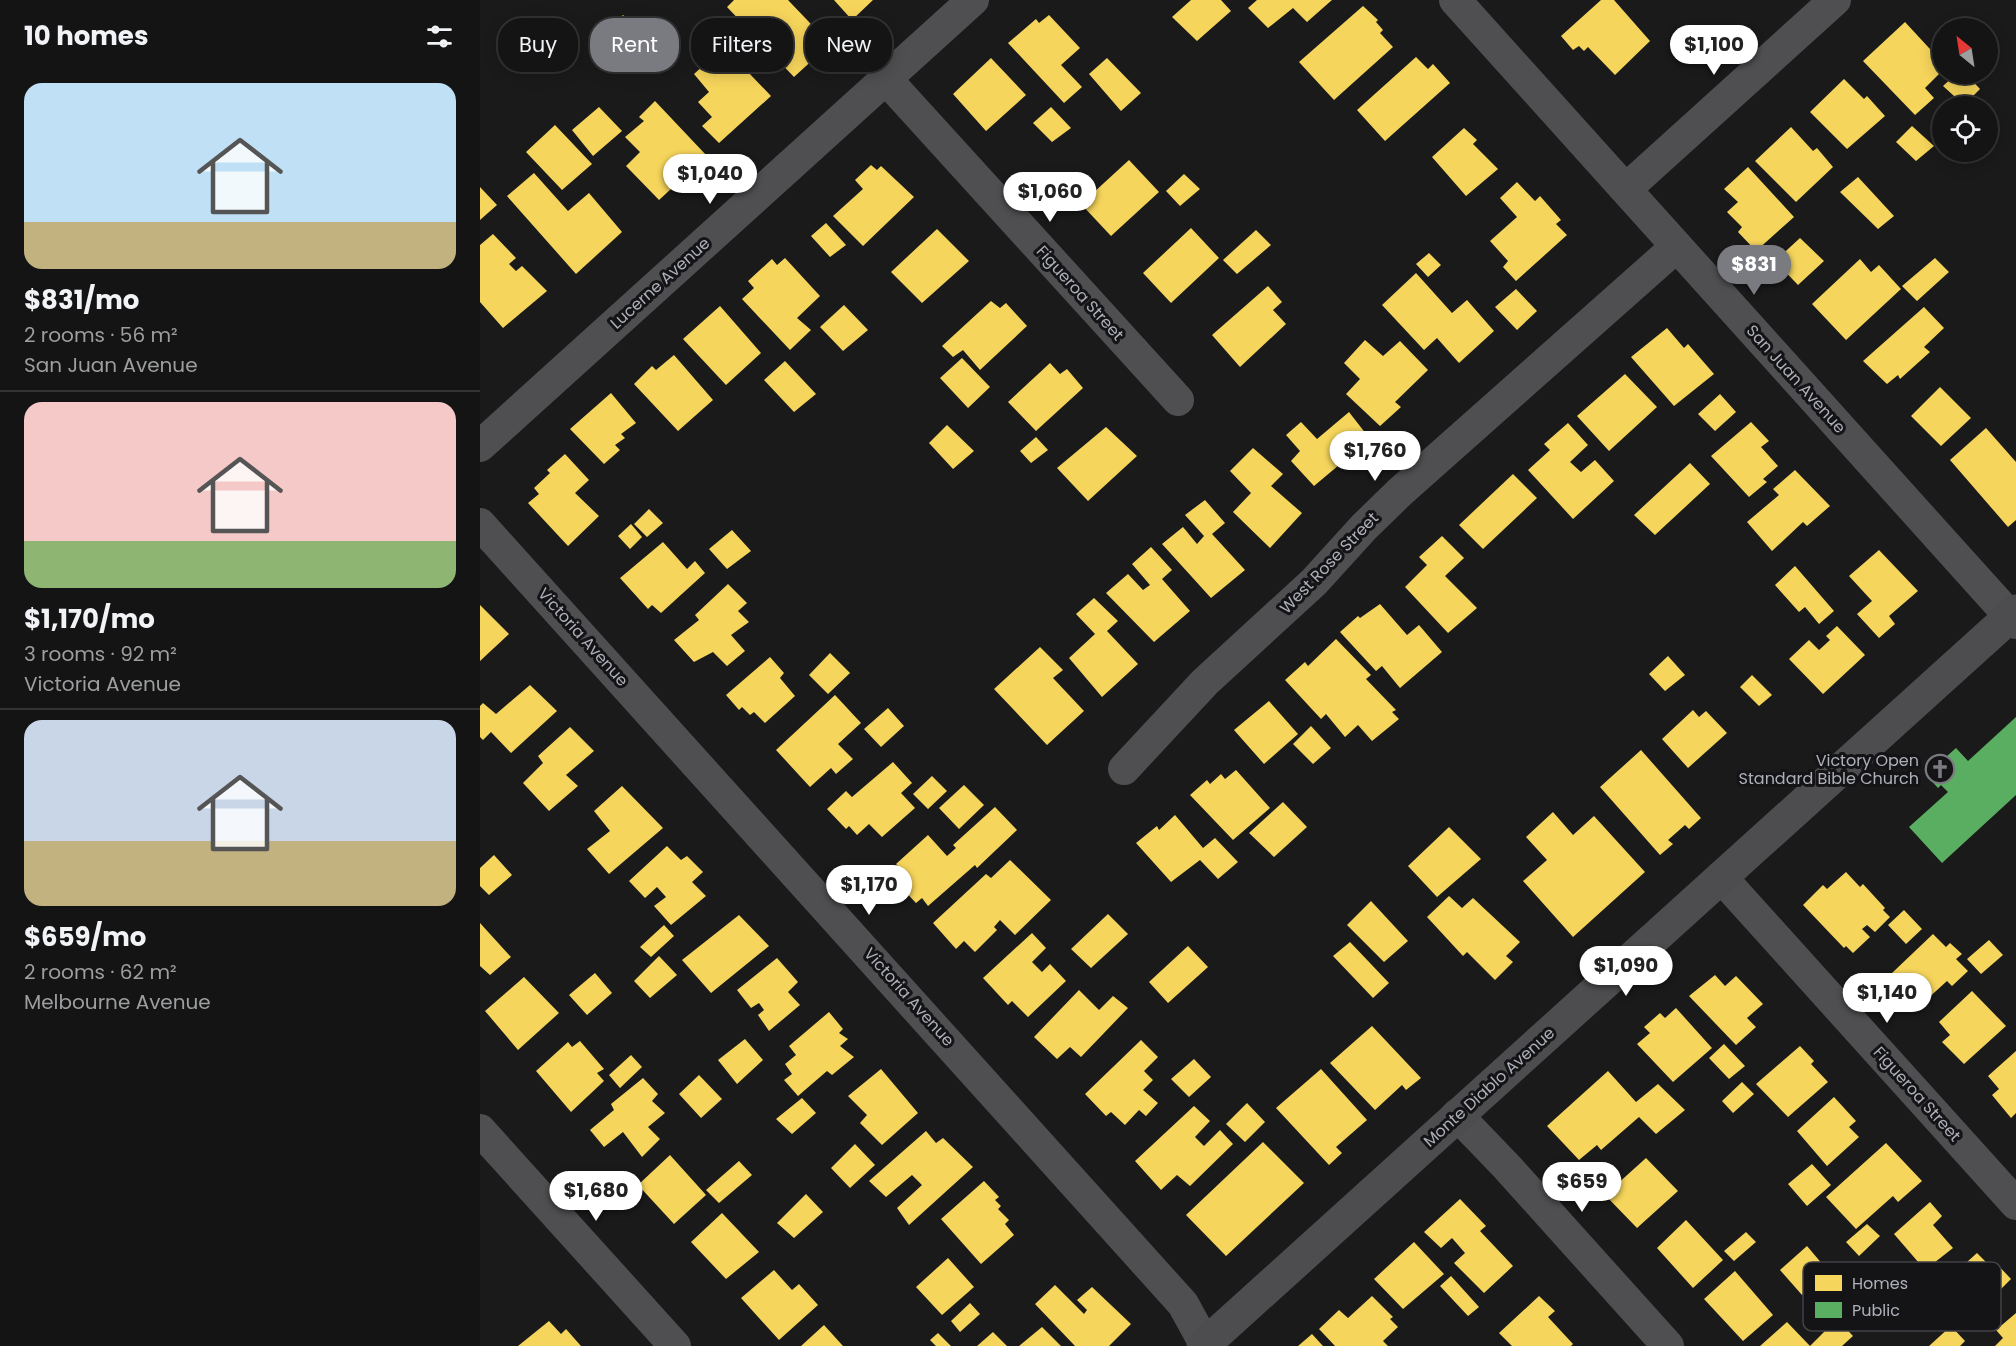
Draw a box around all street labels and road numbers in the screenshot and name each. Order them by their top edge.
street label: Lucerne Avenue [605,232,715,334]
street label: Figueroa Street [1031,240,1129,346]
street label: San Juan Avenue [1741,320,1851,438]
street label: West Rose Street [1274,507,1384,619]
street label: Victoria Avenue [532,583,634,691]
street label: Victoria Avenue [858,943,960,1051]
street label: Monte Diablo Avenue [1418,1022,1560,1152]
street label: Figueroa Street [1868,1041,1966,1147]

